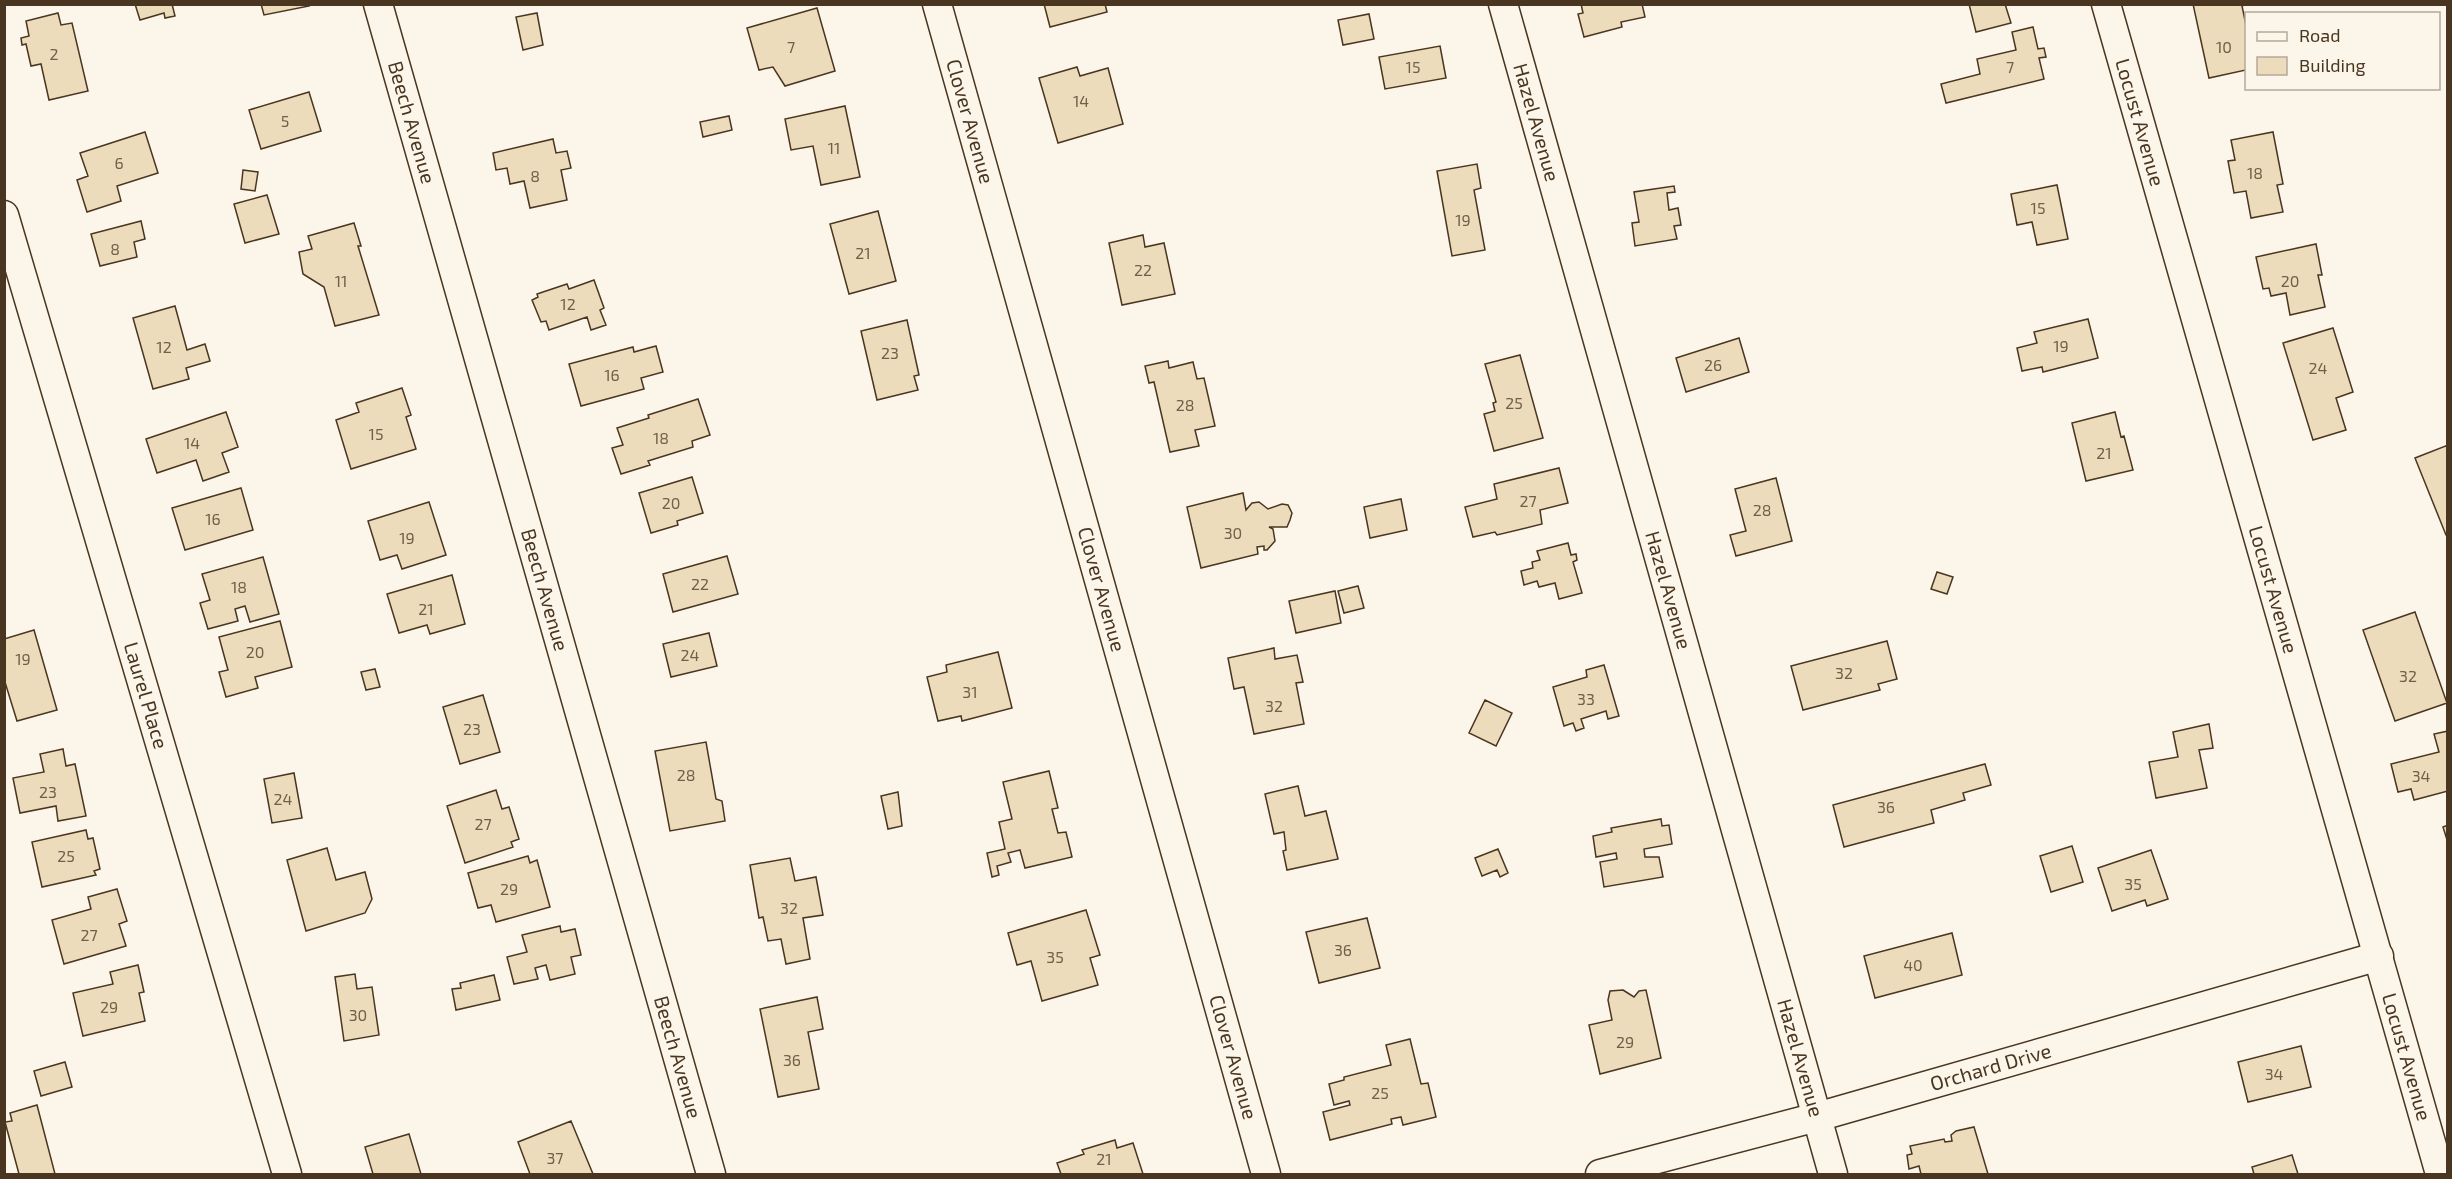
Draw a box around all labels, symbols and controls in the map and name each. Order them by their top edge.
legend [2245,12,2440,90]
text: Road [2299,24,2340,46]
house number: 7 [787,37,795,56]
house number: 10 [2216,37,2232,56]
house number: 2 [50,44,59,63]
text: Building [2299,54,2366,76]
street label: Locust Avenue [2111,55,2170,189]
street label: Clover Avenue [942,56,1000,186]
house number: 15 [1406,57,1420,76]
house number: 7 [2006,57,2014,76]
street label: Beech Avenue [384,58,441,186]
street label: Hazel Avenue [1509,60,1565,184]
house number: 14 [1073,91,1089,110]
house number: 5 [281,111,289,130]
house number: 11 [828,138,840,157]
house number: 6 [114,153,124,172]
house number: 18 [2247,163,2263,182]
house number: 8 [530,166,540,185]
house number: 15 [2031,198,2045,217]
house number: 19 [1455,210,1471,229]
house number: 8 [110,239,120,258]
house number: 21 [855,243,871,262]
house number: 22 [1134,260,1152,279]
house number: 11 [335,271,347,290]
house number: 20 [2281,271,2299,290]
house number: 12 [560,294,576,313]
house number: 19 [2053,336,2069,355]
house number: 12 [156,337,172,356]
house number: 23 [881,343,899,362]
house number: 26 [1704,355,1722,374]
house number: 24 [2309,358,2328,377]
house number: 16 [604,365,620,384]
house number: 25 [1505,393,1523,412]
house number: 28 [1176,395,1194,414]
house number: 15 [369,424,383,443]
house number: 18 [653,428,669,447]
house number: 14 [184,433,200,452]
house number: 21 [2096,443,2112,462]
house number: 27 [1519,491,1537,510]
house number: 20 [662,493,680,512]
house number: 28 [1753,500,1771,519]
house number: 16 [205,509,221,528]
house number: 30 [1224,523,1242,542]
street label: Locust Avenue [2245,523,2304,656]
street label: Clover Avenue [1074,524,1131,654]
street label: Beech Avenue [517,525,575,654]
house number: 19 [399,528,415,547]
street label: Hazel Avenue [1641,528,1697,652]
house number: 22 [691,574,709,593]
house number: 18 [231,577,247,596]
house number: 21 [418,599,434,618]
street label: Laurel Place [120,639,174,751]
house number: 20 [246,642,264,661]
house number: 24 [681,645,700,664]
house number: 19 [15,649,31,668]
house number: 32 [1835,663,1853,682]
house number: 32 [2399,666,2417,685]
house number: 31 [962,682,978,701]
house number: 33 [1577,689,1595,708]
house number: 32 [1265,696,1283,715]
house number: 23 [463,719,481,738]
house number: 28 [677,765,695,784]
house number: 34 [2412,766,2431,785]
house number: 23 [39,782,57,801]
house number: 24 [274,789,293,808]
house number: 36 [1877,797,1895,816]
house number: 27 [474,814,492,833]
house number: 25 [57,846,75,865]
house number: 35 [2124,874,2142,893]
house number: 29 [500,879,518,898]
house number: 32 [780,898,798,917]
house number: 27 [80,925,98,944]
house number: 36 [1334,940,1352,959]
house number: 35 [1046,947,1064,966]
house number: 40 [1903,955,1923,974]
street label: Locust Avenue [2378,990,2437,1123]
street label: Clover Avenue [1205,992,1263,1122]
street label: Beech Avenue [650,993,708,1121]
street label: Hazel Avenue [1773,996,1829,1119]
house number: 29 [100,997,118,1016]
house number: 30 [349,1005,367,1024]
house number: 29 [1616,1032,1634,1051]
street label: Orchard Drive [1927,1038,2054,1095]
house number: 36 [783,1050,801,1069]
house number: 34 [2265,1064,2284,1083]
house number: 25 [1371,1083,1389,1102]
house number: 37 [546,1148,564,1167]
house number: 21 [1096,1149,1112,1168]

